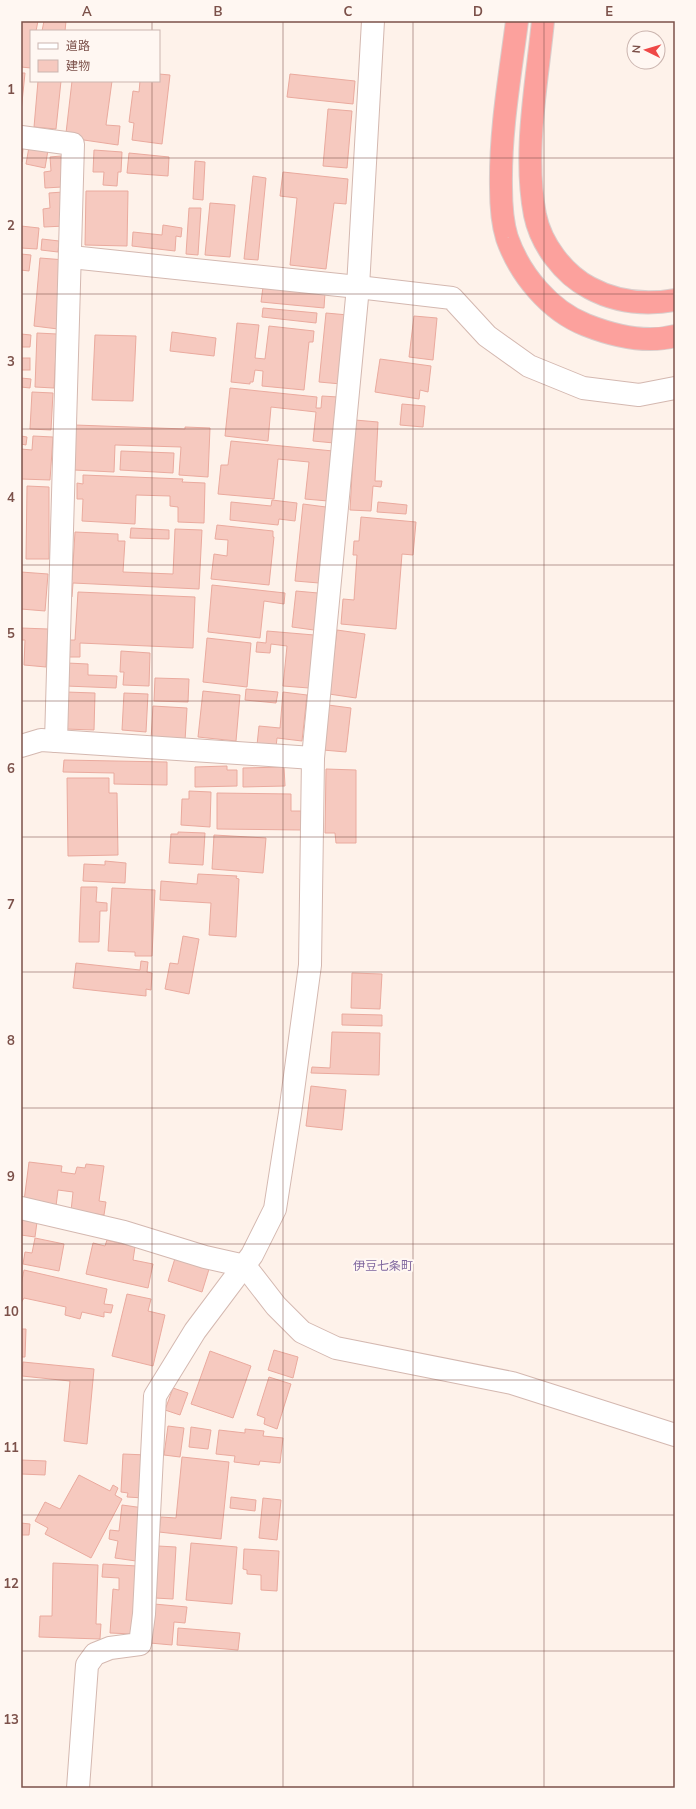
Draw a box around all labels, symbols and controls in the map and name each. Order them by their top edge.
text: A [82,3,92,19]
text: B [214,3,223,19]
text: C [344,3,353,19]
text: D [473,3,483,19]
text: E [605,3,613,19]
legend [30,30,160,82]
north arrow [626,30,666,70]
text: 道路 [66,38,90,53]
text: N [629,44,643,54]
text: 建物 [66,58,90,73]
text: 1 [7,81,15,97]
text: 2 [7,217,15,233]
text: 3 [7,353,15,369]
text: 4 [7,489,15,505]
text: 5 [7,625,15,641]
text: 6 [7,760,15,776]
text: 7 [7,896,15,912]
text: 8 [7,1032,15,1048]
text: 9 [7,1168,15,1184]
district label: 伊豆七条町 [353,1258,413,1273]
text: 10 [3,1303,19,1319]
text: 11 [3,1439,19,1455]
text: 12 [3,1575,19,1591]
text: 13 [3,1711,19,1727]

